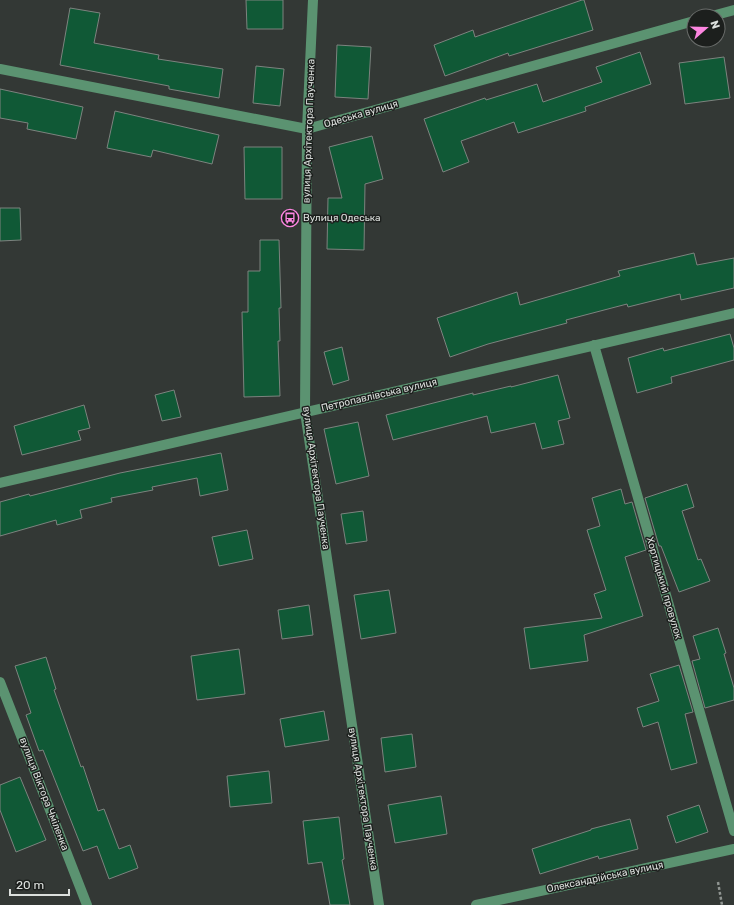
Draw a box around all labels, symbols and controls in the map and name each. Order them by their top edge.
north arrow [686,8,726,48]
text: N [707,19,722,31]
street label: вулиця Архітектора Паученка [300,59,318,203]
street label: Одеська вулиця [323,98,399,130]
bus stop icon: Вулиця Одеська [280,208,300,228]
place label: Вулиця Одеська [303,212,381,224]
street label: Петропавлівська вулиця [320,376,438,414]
street label: вулиця Архітектора Паученка [300,406,332,550]
street label: Хортицький провулок [644,536,685,641]
street label: вулиця Архітектора Паученка [346,727,380,871]
street label: вулиця Віктора Чміленка [17,736,71,852]
street label: Олександрійська вулиця [546,859,664,895]
scale bar [10,871,69,897]
text: 20 m [16,878,44,892]

